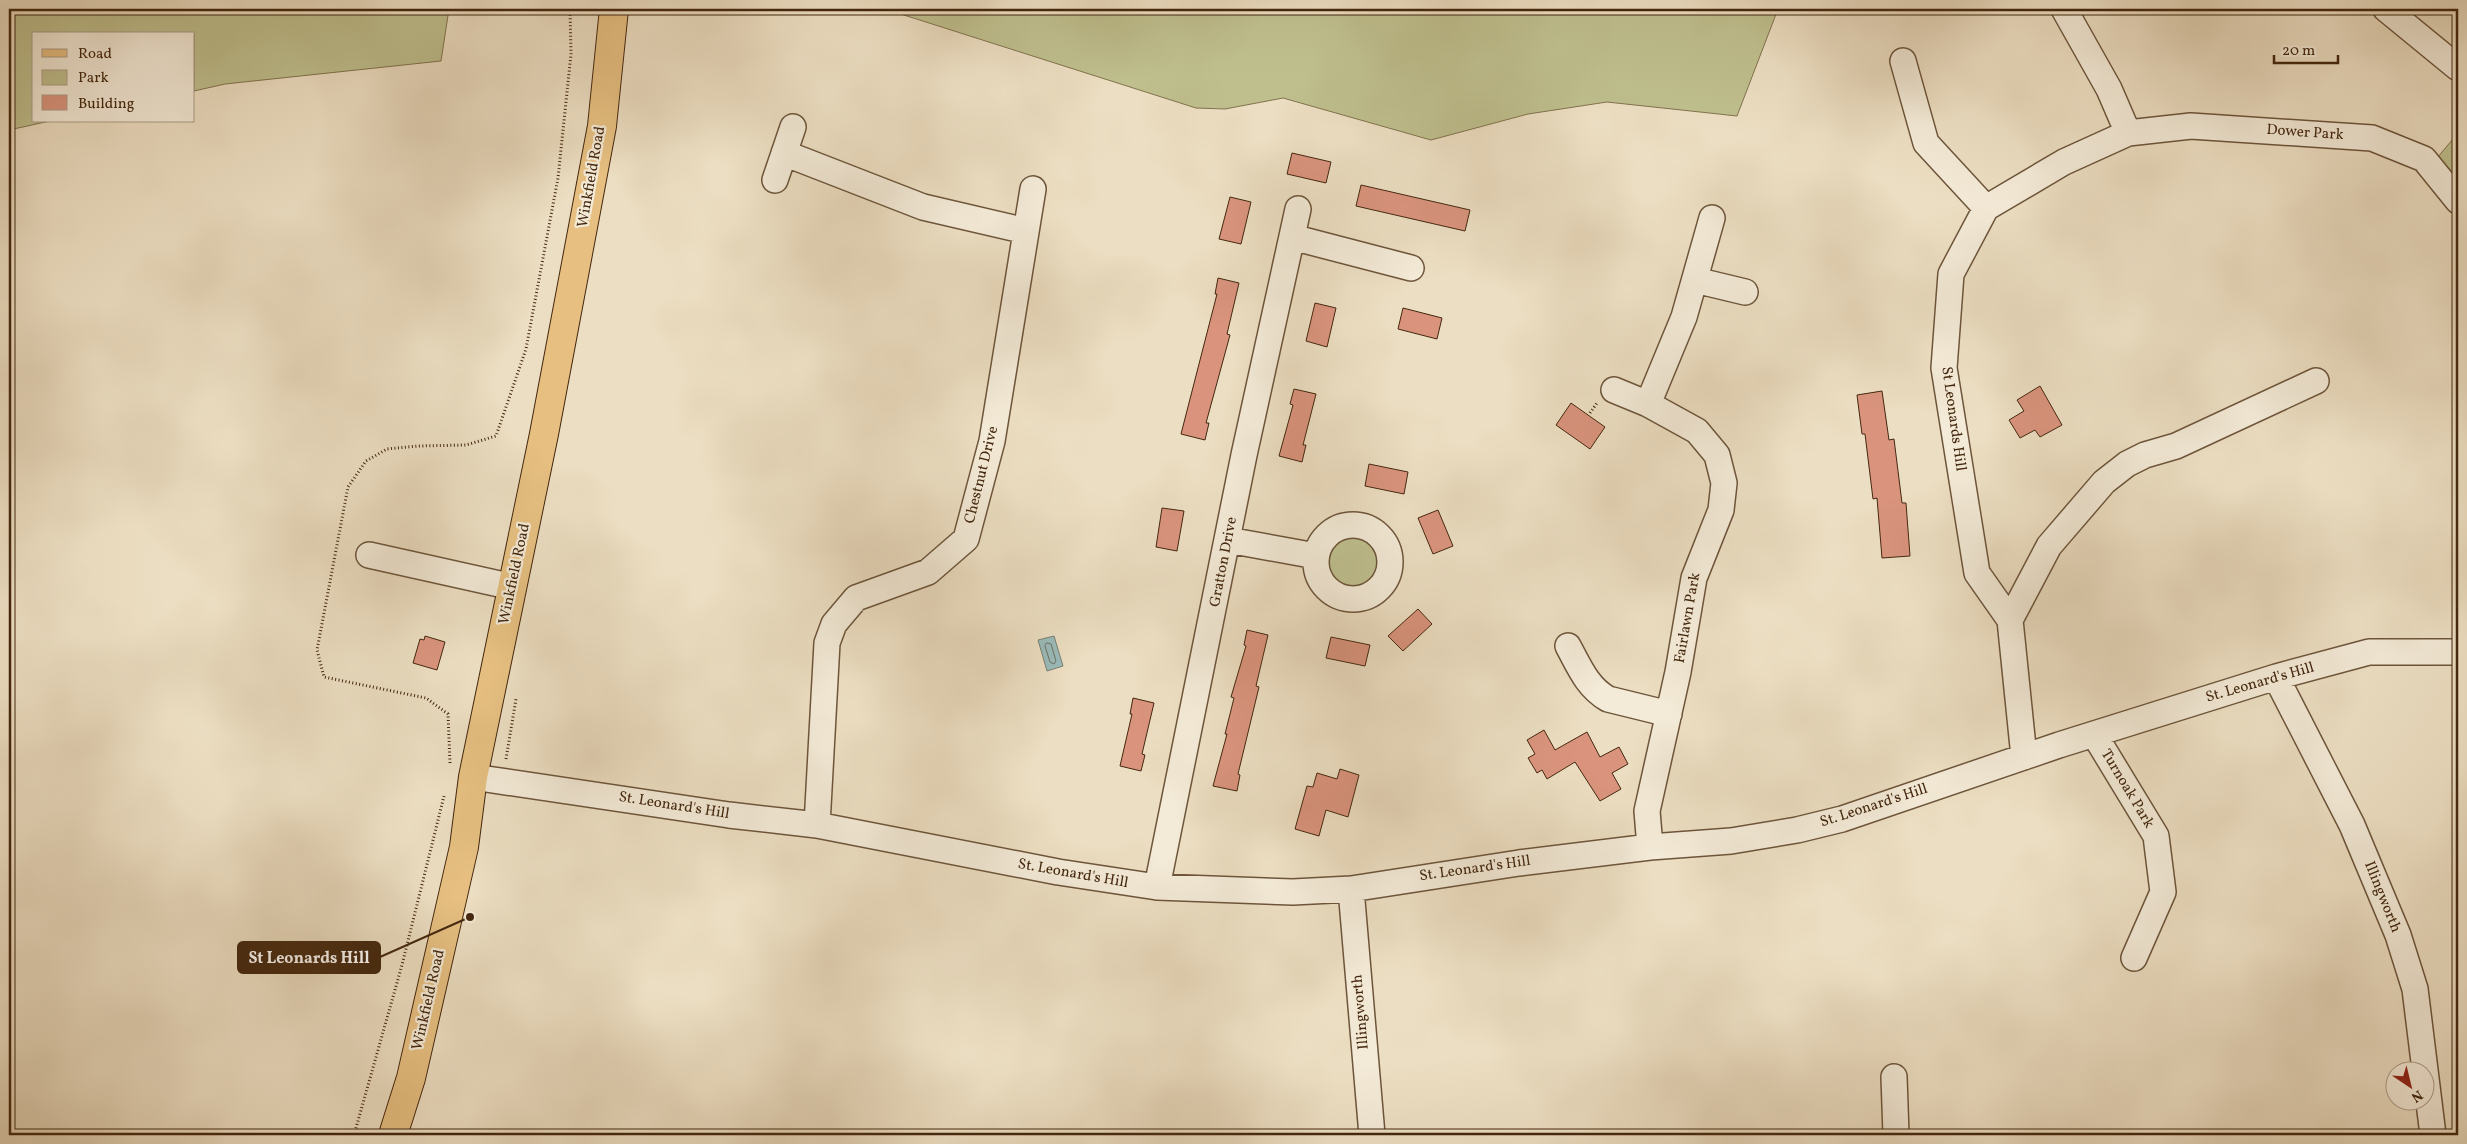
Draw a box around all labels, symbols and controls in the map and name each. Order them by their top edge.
legend [32,32,195,122]
scale bar [2274,32,2338,64]
text: 20 m [2282,41,2315,62]
text: Road [78,44,112,65]
text: Park [78,68,109,89]
text: Building [78,94,135,115]
street label: Dower Park [2266,120,2344,146]
street label: Winkfield Road [573,125,611,229]
street label: St Leonards Hill [1935,365,1971,473]
street label: Chestnut Drive [960,424,1004,526]
street label: Gratton Drive [1205,515,1243,609]
street label: Winkfield Road [494,522,536,626]
street label: Fairlawn Park [1670,571,1706,665]
street label: St. Leonard's Hill [2203,657,2317,709]
street label: Turnoak Park [2095,745,2159,833]
street label: St. Leonard's Hill [1818,779,1930,833]
street label: St. Leonard's Hill [617,787,731,825]
street label: St. Leonard's Hill [1418,851,1532,887]
street label: St. Leonard's Hill [1016,854,1130,894]
street label: Illingworth [2358,858,2406,936]
callout: St Leonards Hill [238,942,380,973]
text: St Leonards Hill [248,948,370,970]
street label: Winkfield Road [407,948,451,1052]
street label: Illingworth [1347,974,1375,1050]
north arrow [2384,1062,2434,1112]
text: N [2407,1085,2426,1106]

